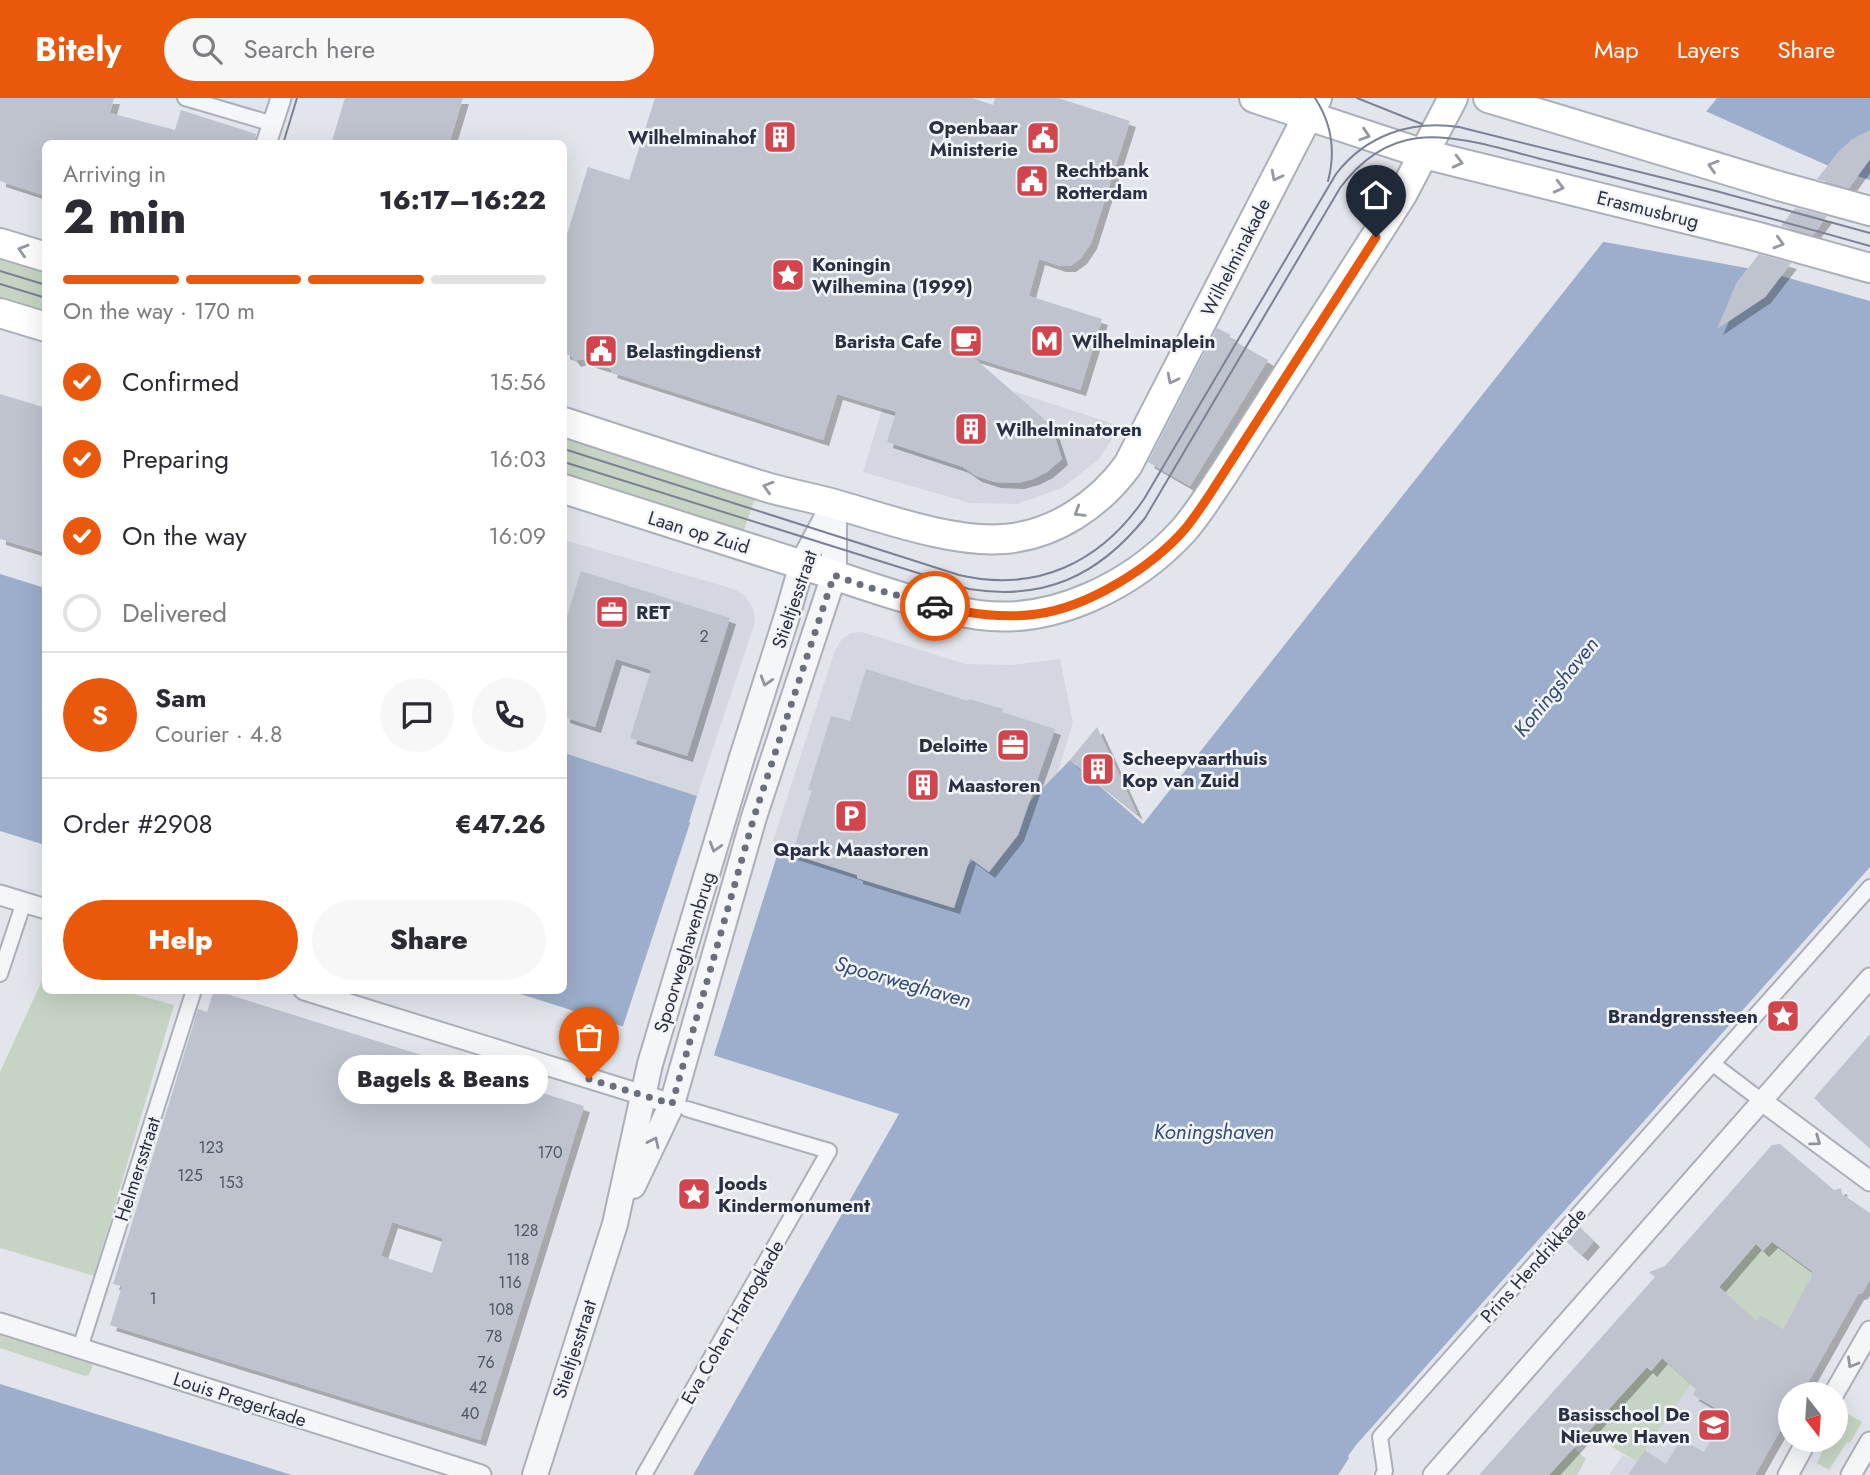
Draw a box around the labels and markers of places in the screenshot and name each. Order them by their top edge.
place label: Openbaar Ministerie [929,114,1018,163]
building icon: Wilhelminahof [761,118,799,156]
public building icon: Openbaar Ministerie [1024,119,1062,157]
place label: Wilhelminahof [628,124,757,151]
place label: Rechtbank Rotterdam [1056,157,1149,206]
public building icon: Rechtbank Rotterdam [1013,162,1051,200]
pin [1346,165,1406,237]
place label: Koningin Wilhemina (1999) [812,251,973,300]
place icon: Koningin Wilhemina (1999) [769,256,807,294]
cafe icon: Barista Cafe [947,322,985,360]
metro station icon: Wilhelminaplein [1028,322,1066,360]
place label: Barista Cafe [834,328,942,355]
place label: Wilhelminaplein [1072,328,1215,355]
public building icon: Belastingdienst [582,332,620,370]
place label: Belastingdienst [626,338,761,365]
building icon: Wilhelminatoren [952,410,990,448]
place label: Wilhelminatoren [996,416,1142,443]
office icon: RET [593,593,631,631]
place label: RET [636,599,671,626]
office icon: Deloitte [994,726,1032,764]
place label: Deloitte [919,732,988,759]
place label: Scheepvaarthuis Kop van Zuid [1122,745,1268,794]
building icon: Scheepvaarthuis Kop van Zuid [1079,750,1117,788]
building icon: Maastoren [904,766,942,804]
place label: Maastoren [948,772,1041,799]
parking icon: Qpark Maastoren [832,797,870,835]
place label: Qpark Maastoren [773,836,929,863]
place icon: Brandgrenssteen [1764,997,1802,1035]
place label: Brandgrenssteen [1608,1003,1758,1030]
pin [559,1007,619,1079]
callout: Bagels & Beans [337,1054,547,1104]
place label: Joods Kindermonument [714,1170,870,1219]
place icon: Joods Kindermonument [675,1175,713,1213]
place label: Basisschool De Nieuwe Haven [1558,1401,1690,1450]
school or university icon: Basisschool De Nieuwe Haven [1695,1406,1733,1444]

